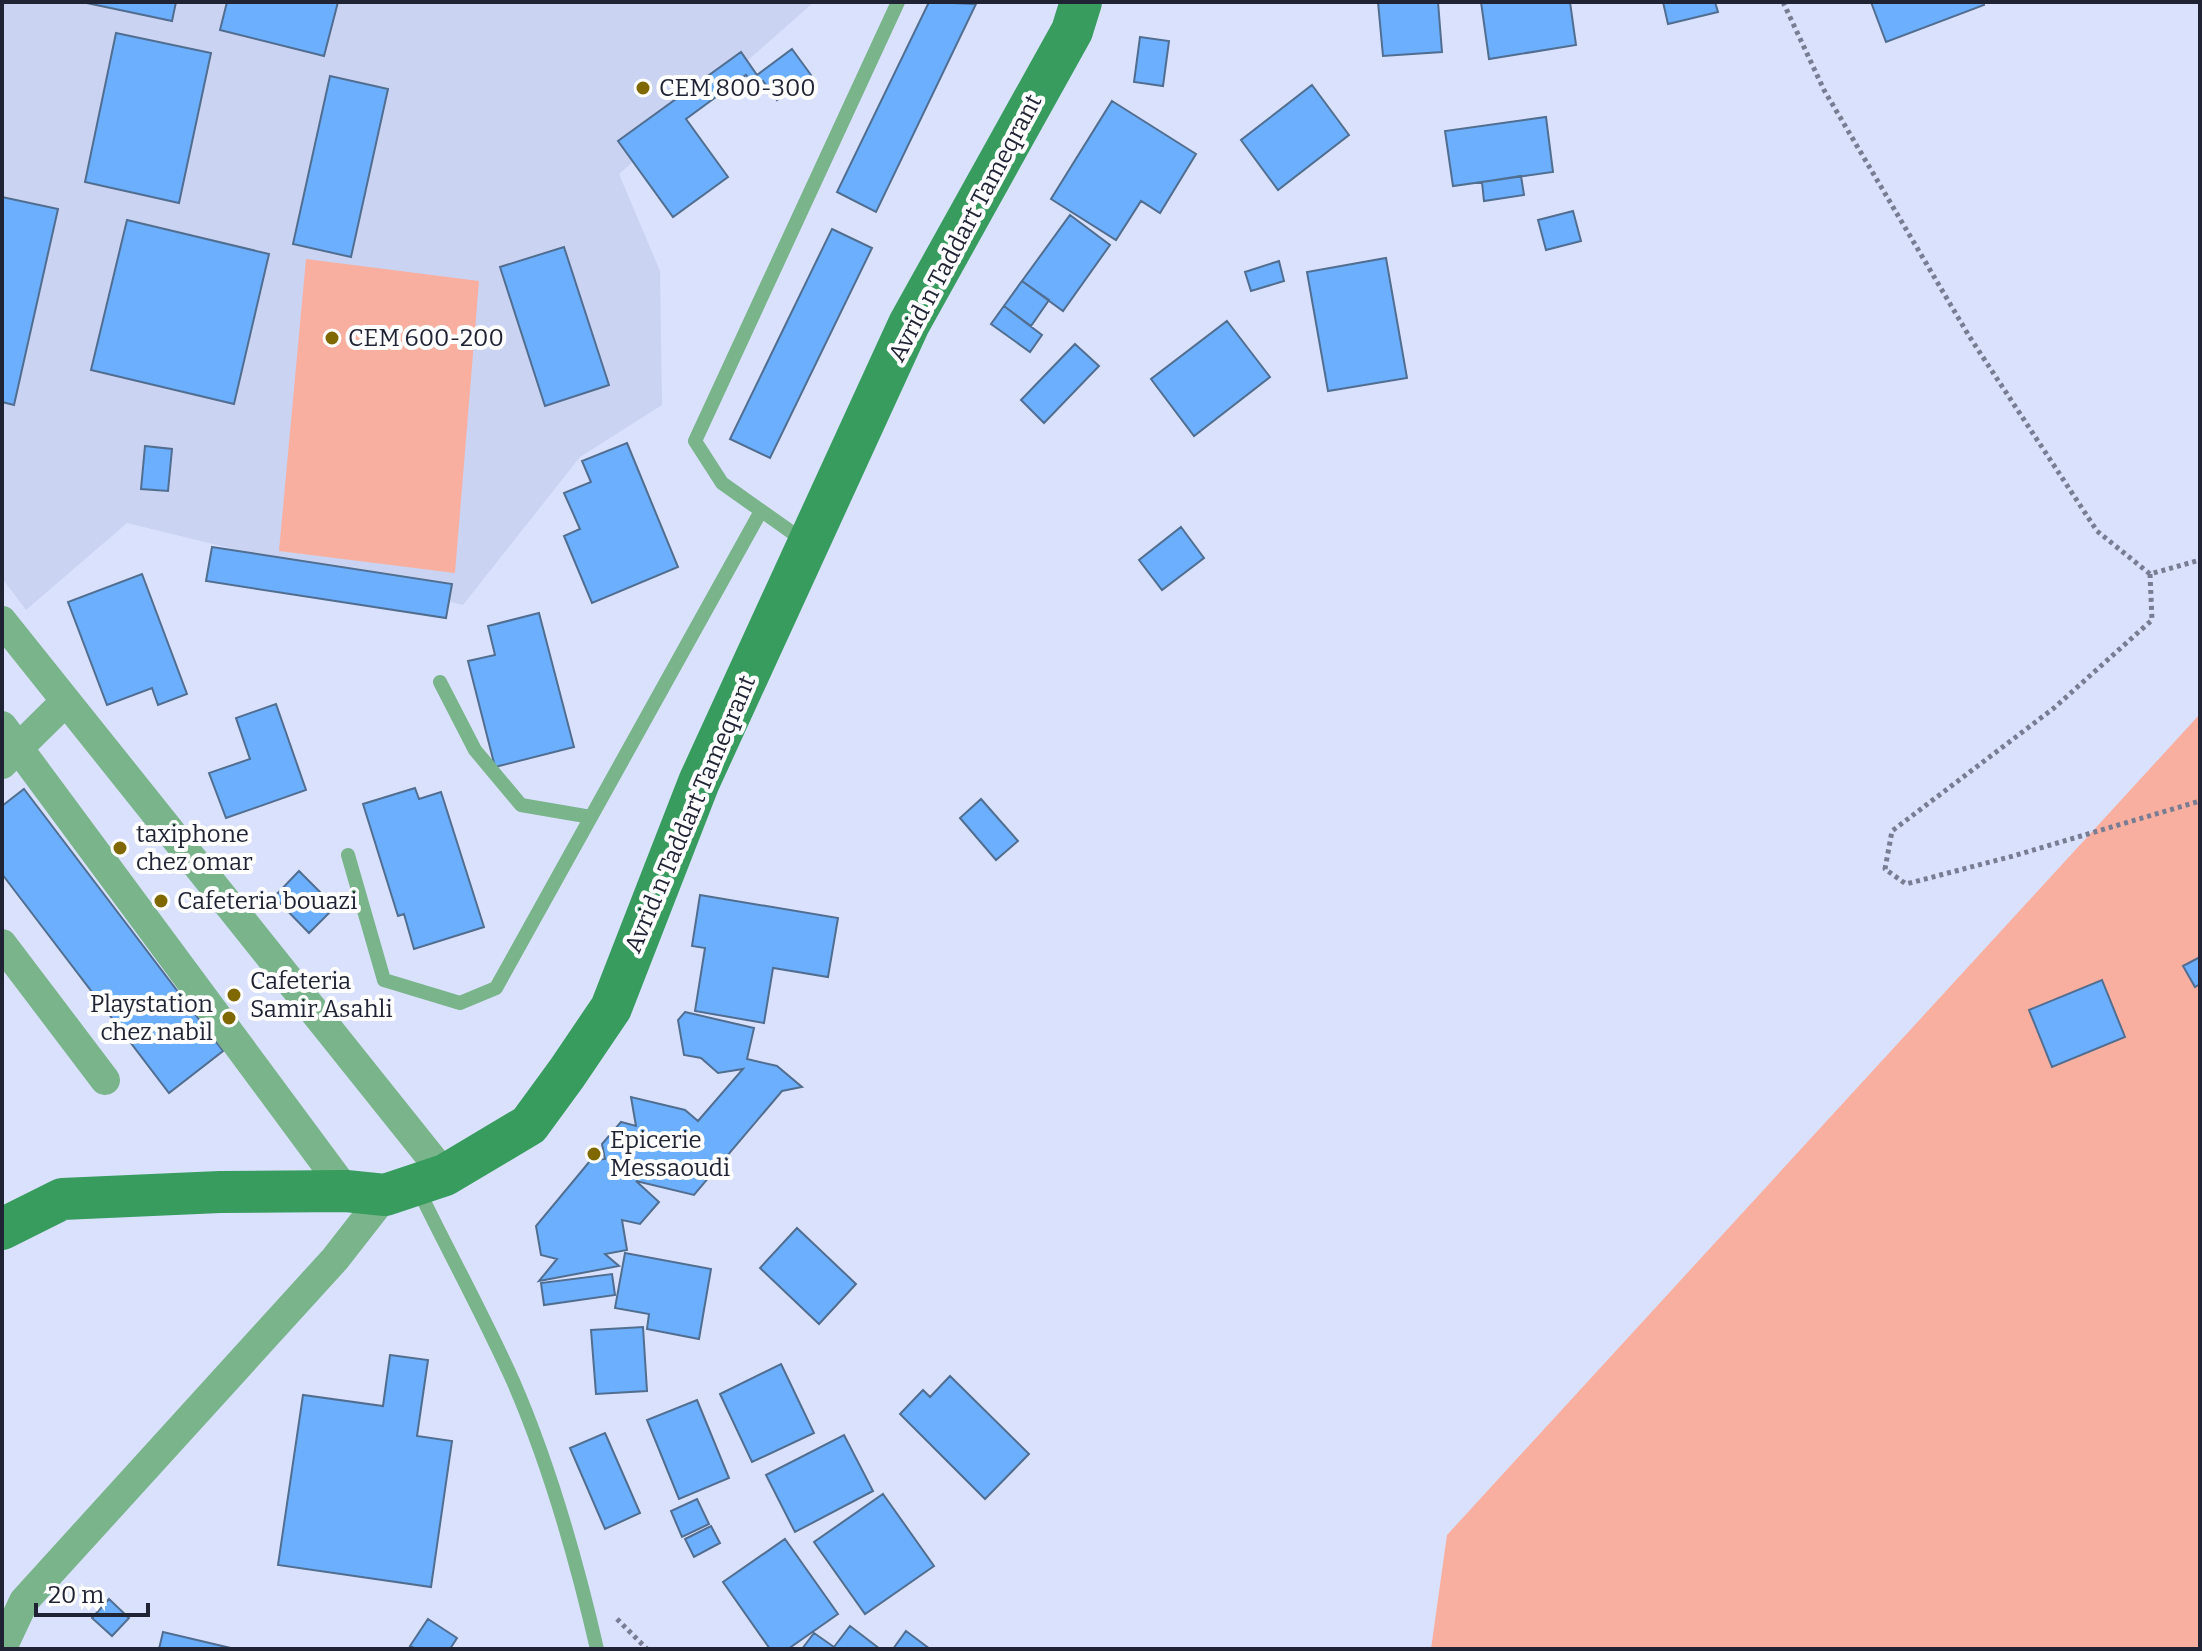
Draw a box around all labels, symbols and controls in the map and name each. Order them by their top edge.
place label: CEM 800-300 [659,74,816,102]
marker: CEM 800-300 [634,79,652,97]
street label: Avrid n Taddart Tameqrant [883,89,1048,366]
place label: CEM 600-200 [348,324,504,352]
marker: CEM 600-200 [323,329,341,347]
street label: Avrid n Taddart Tameqrant [619,671,761,957]
place label: taxiphone chez omar [136,820,253,876]
marker: taxiphone chez omar [111,839,129,857]
place label: Cafeteria bouazi [177,887,357,915]
marker: Cafeteria bouazi [152,892,170,910]
place label: Cafeteria Samir Asahli [250,967,393,1023]
marker: Cafeteria Samir Asahli [225,986,243,1004]
place label: Playstation chez nabil [90,990,213,1046]
marker: Playstation chez nabil [220,1009,238,1027]
place label: Epicerie Messaoudi [610,1126,730,1182]
marker: Epicerie Messaoudi [585,1145,603,1163]
scale bar [36,1567,148,1617]
text: 20 m [48,1581,104,1609]

